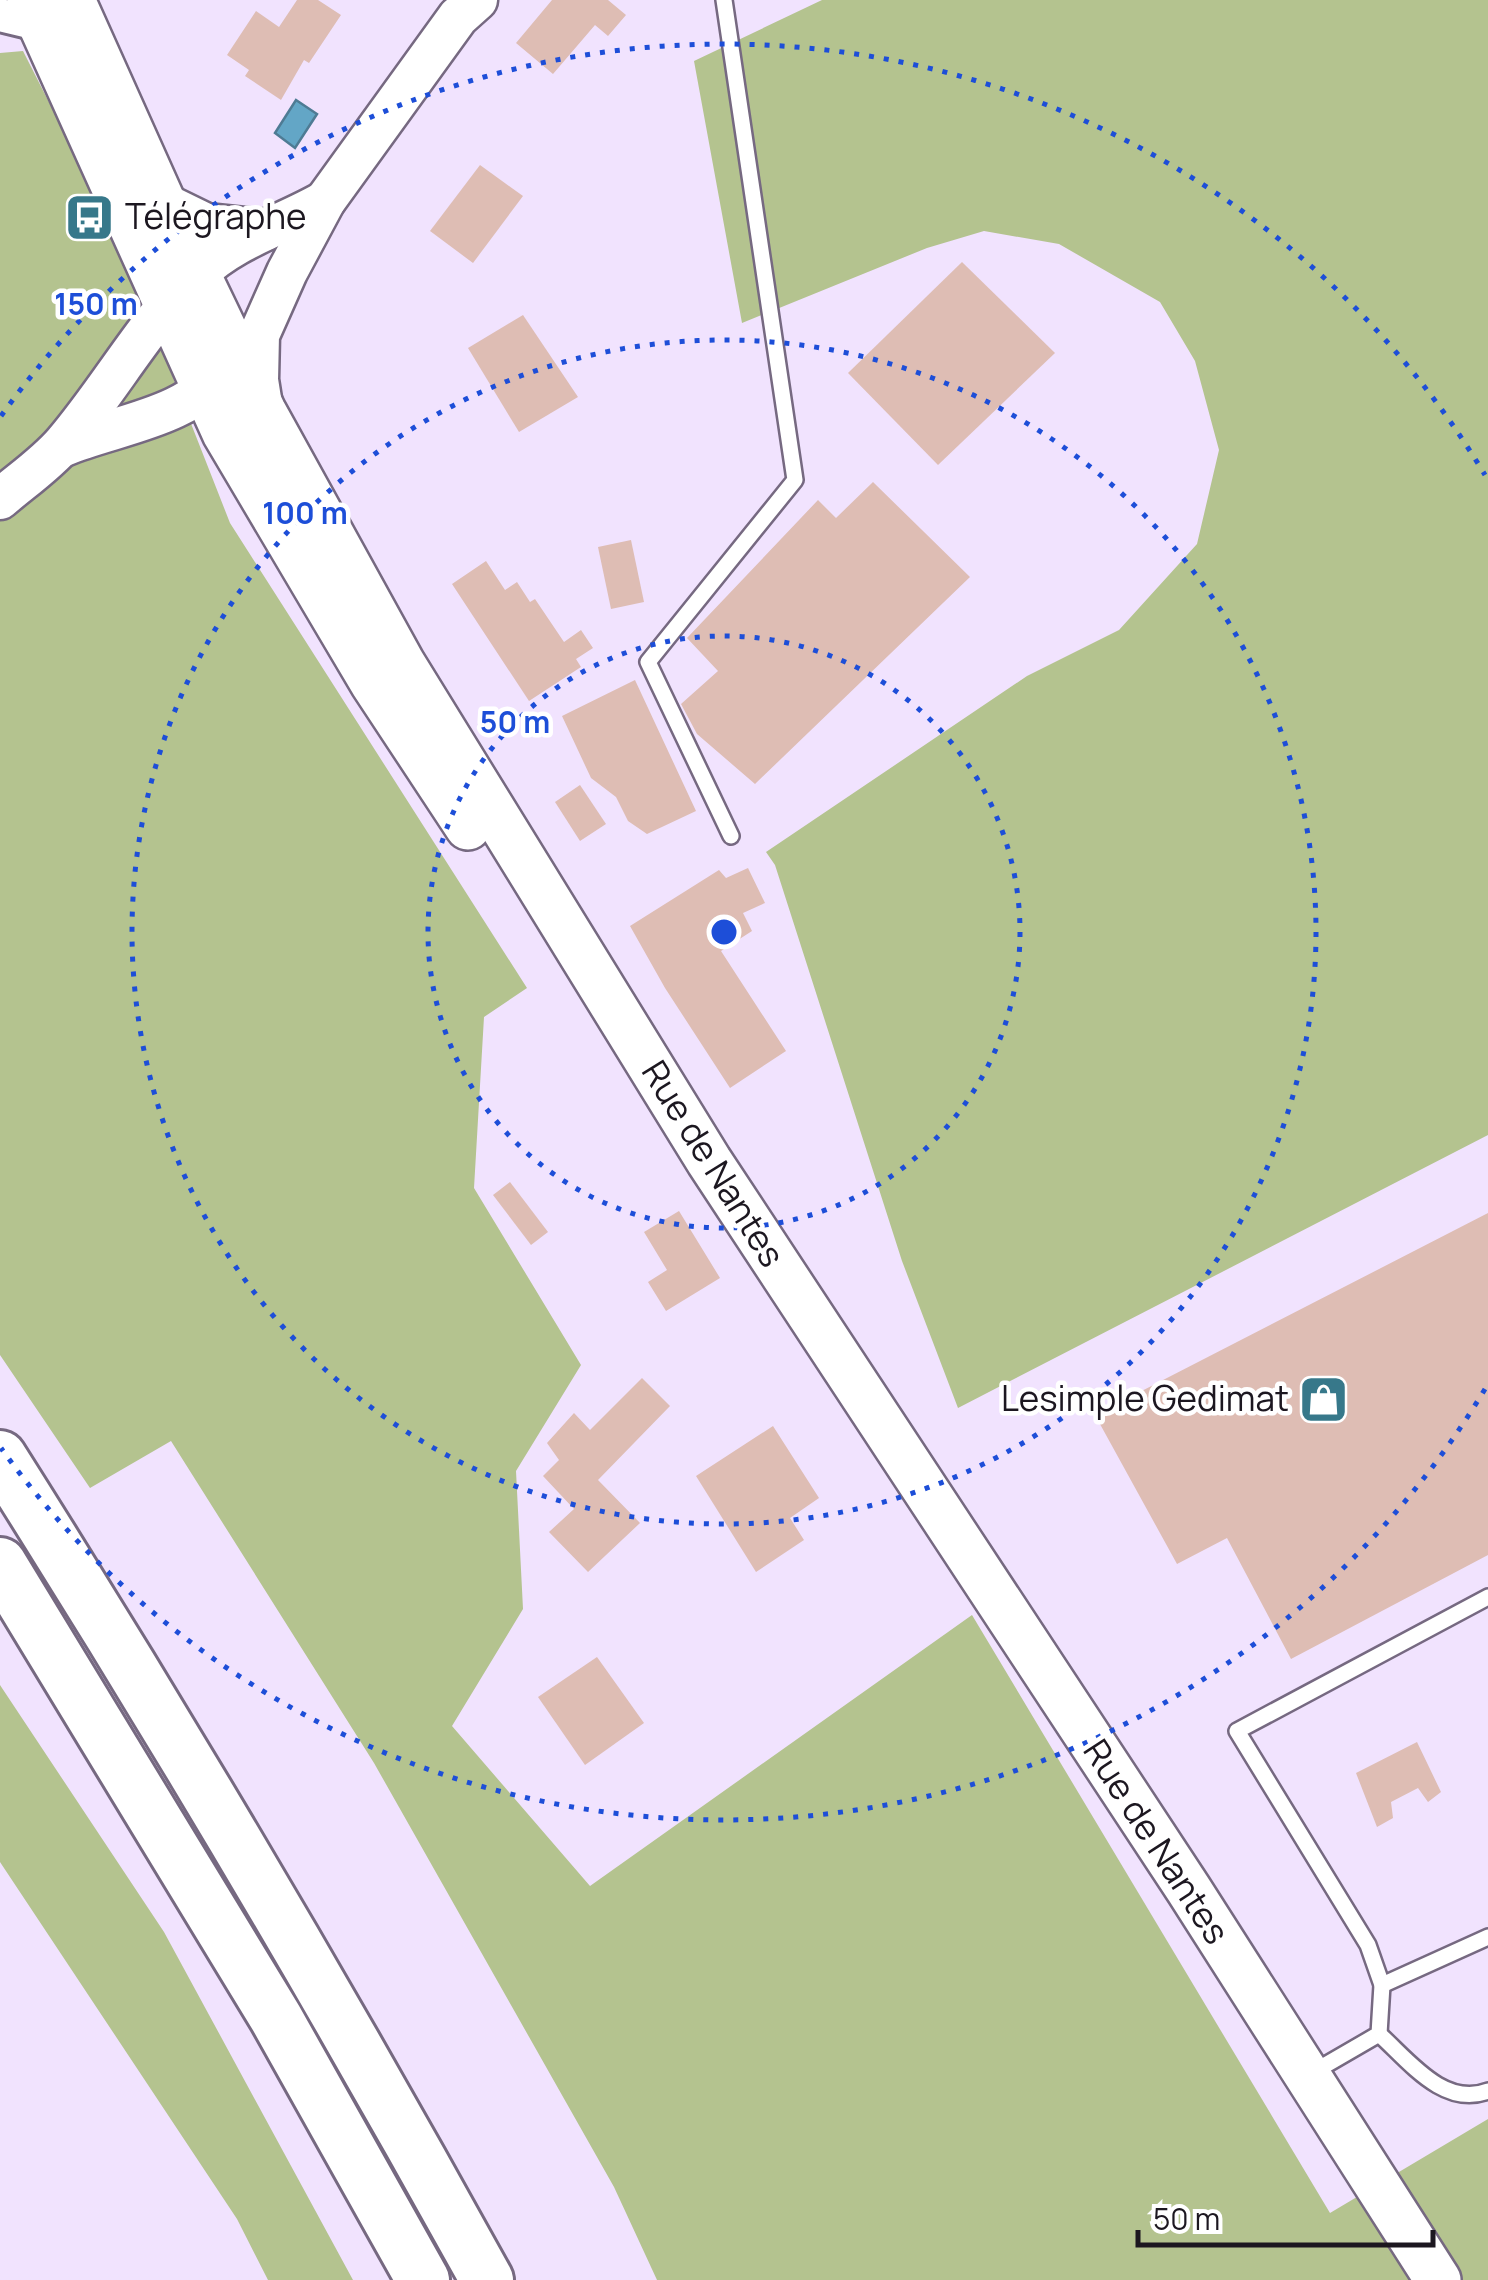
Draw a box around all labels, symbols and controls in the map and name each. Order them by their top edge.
bus stop icon: Télégraphe [64,191,116,243]
place label: Télégraphe [125,192,307,240]
text: 150 m [54,283,138,324]
text: 100 m [262,492,348,533]
text: 50 m [480,701,550,742]
centre of rings [706,914,742,950]
street label: Rue de Nantes [631,1051,796,1276]
shop icon: Lesimple Gedimat [1298,1373,1350,1425]
place label: Lesimple Gedimat [1001,1374,1289,1422]
street label: Rue de Nantes [1073,1730,1241,1953]
scale bar [1138,2185,1433,2247]
text: 50 m [1153,2198,1220,2239]

